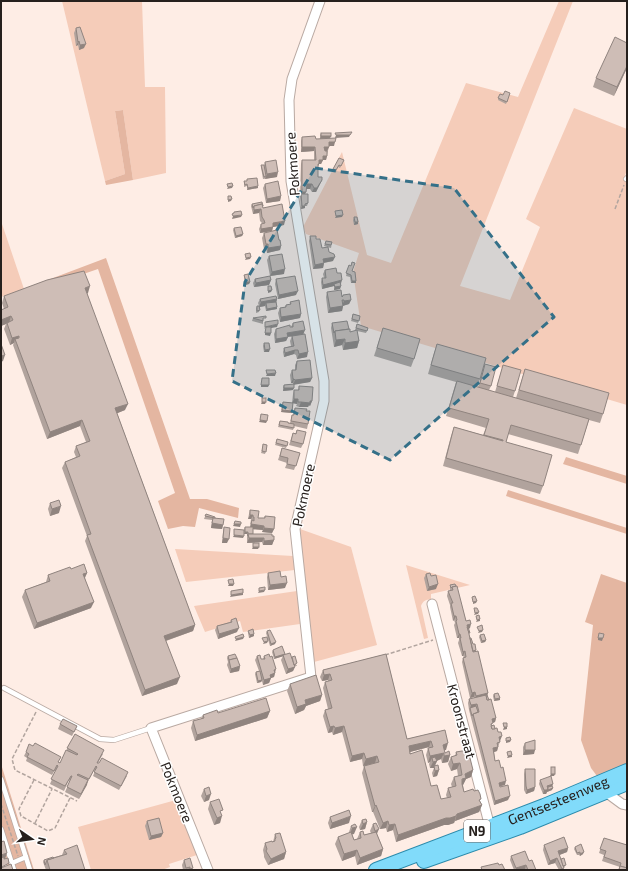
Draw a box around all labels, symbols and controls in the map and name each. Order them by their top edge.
street label: Pokmoere [281,132,303,196]
street label: Pokmoere [288,462,318,528]
street label: Kroonstraat [444,682,480,760]
street label: Pokmoere [157,759,197,825]
street label: Gentsesteenweg [505,771,611,828]
north arrow [12,819,52,859]
road number: N9 [464,820,490,842]
text: N [35,836,49,847]

